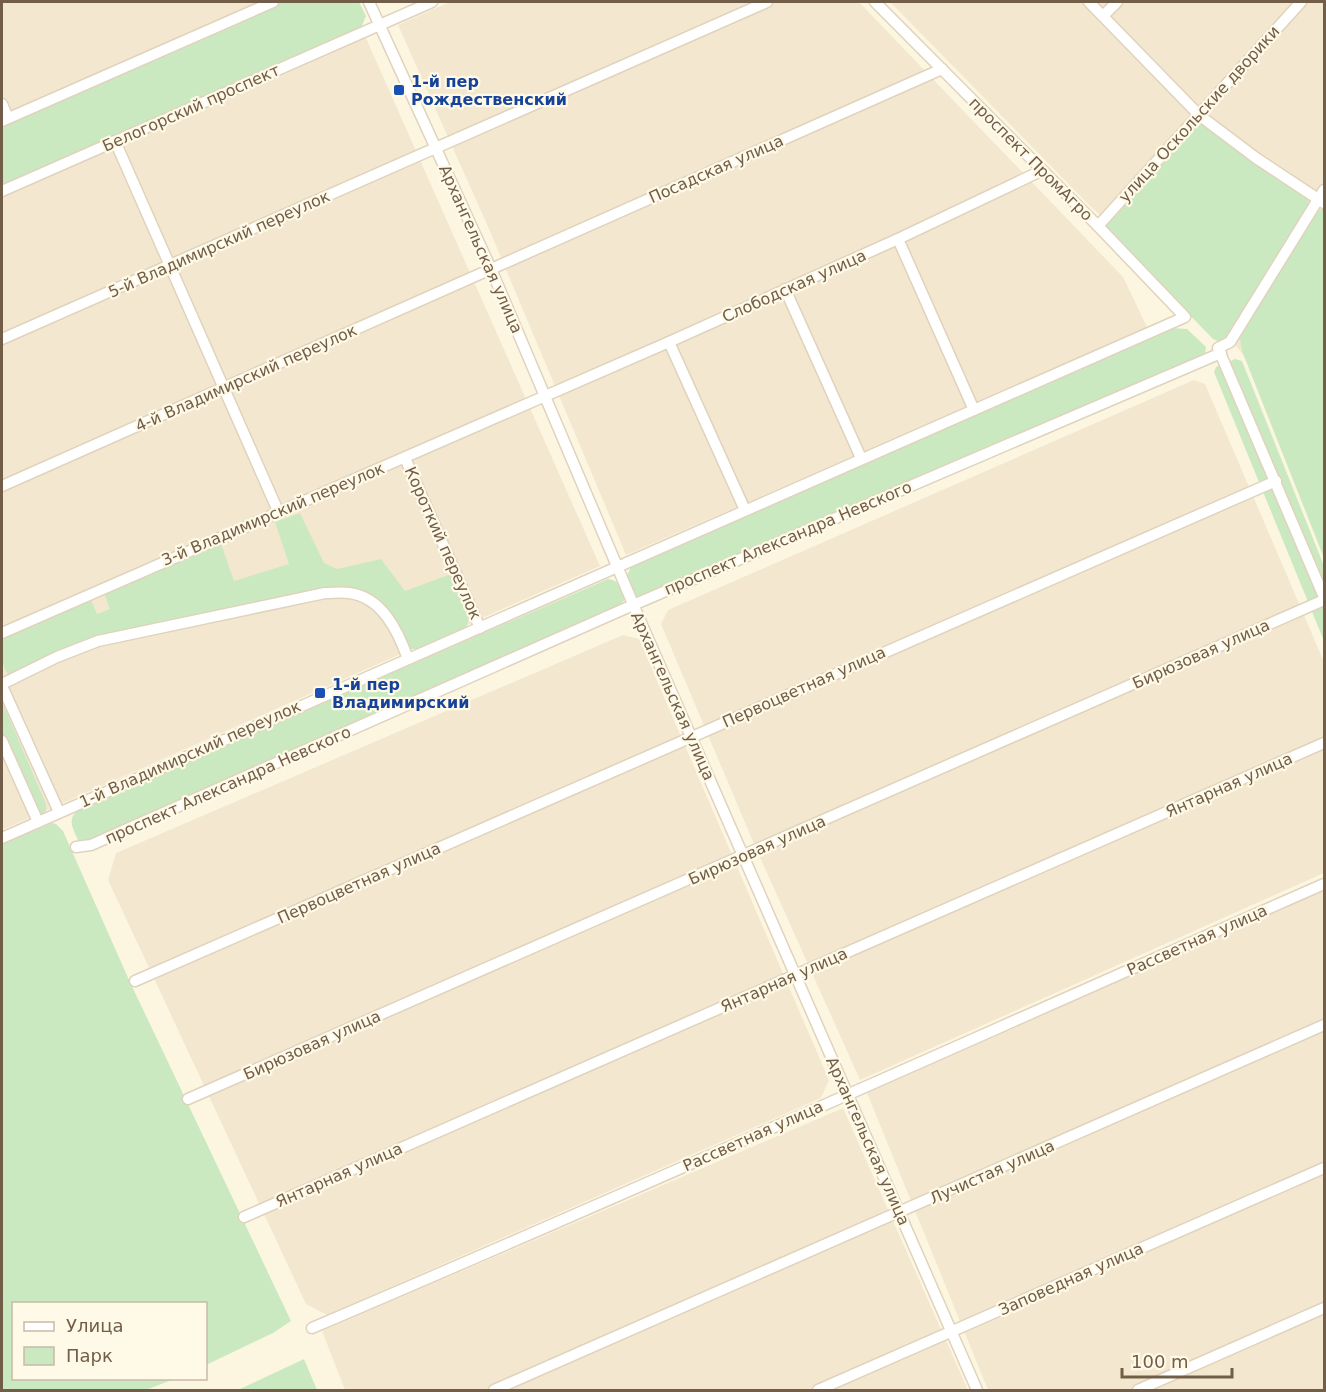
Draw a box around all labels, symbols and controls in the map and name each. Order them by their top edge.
street label: улица Оскольские дворики [1115,22,1283,206]
street label: Белогорский проспект [99,60,283,156]
place label: 1-й пер Рождественский [411,72,567,109]
marker: 1-й пер Рождественский [392,83,406,97]
street label: проспект ПромАгро [965,93,1097,225]
street label: Посадская улица [646,131,786,207]
street label: Архангельская улица [435,162,527,336]
street label: 5-й Владимирский переулок [105,186,333,302]
street label: Слободская улица [719,246,869,326]
street label: 4-й Владимирский переулок [132,320,360,436]
street label: 3-й Владимирский переулок [159,458,388,570]
street label: Короткий переулок [401,464,485,623]
street label: проспект Александра Невского [661,477,915,599]
street label: Архангельская улица [627,609,719,783]
street label: Бирюзовая улица [1130,615,1272,693]
street label: Первоцветная улица [720,642,888,732]
place label: 1-й пер Владимирский [332,675,469,712]
marker: 1-й пер Владимирский [313,686,327,700]
street label: 1-й Владимирский переулок [76,696,304,812]
street label: проспект Александра Невского [102,722,354,848]
street label: Янтарная улица [1163,749,1295,821]
street label: Бирюзовая улица [686,811,828,889]
street label: Первоцветная улица [275,838,443,928]
street label: Рассветная улица [1124,901,1270,979]
street label: Янтарная улица [718,944,850,1016]
street label: Бирюзовая улица [241,1006,383,1084]
street label: Архангельская улица [822,1054,914,1228]
street label: Рассветная улица [680,1097,826,1175]
street label: Лучистая улица [927,1136,1057,1208]
street label: Янтарная улица [273,1139,405,1211]
street label: Заповедная улица [996,1239,1146,1319]
legend [12,1302,207,1380]
text: Улица [66,1315,123,1336]
scale bar [1122,1341,1232,1379]
text: Парк [66,1345,113,1366]
text: 100 m [1131,1351,1189,1372]

